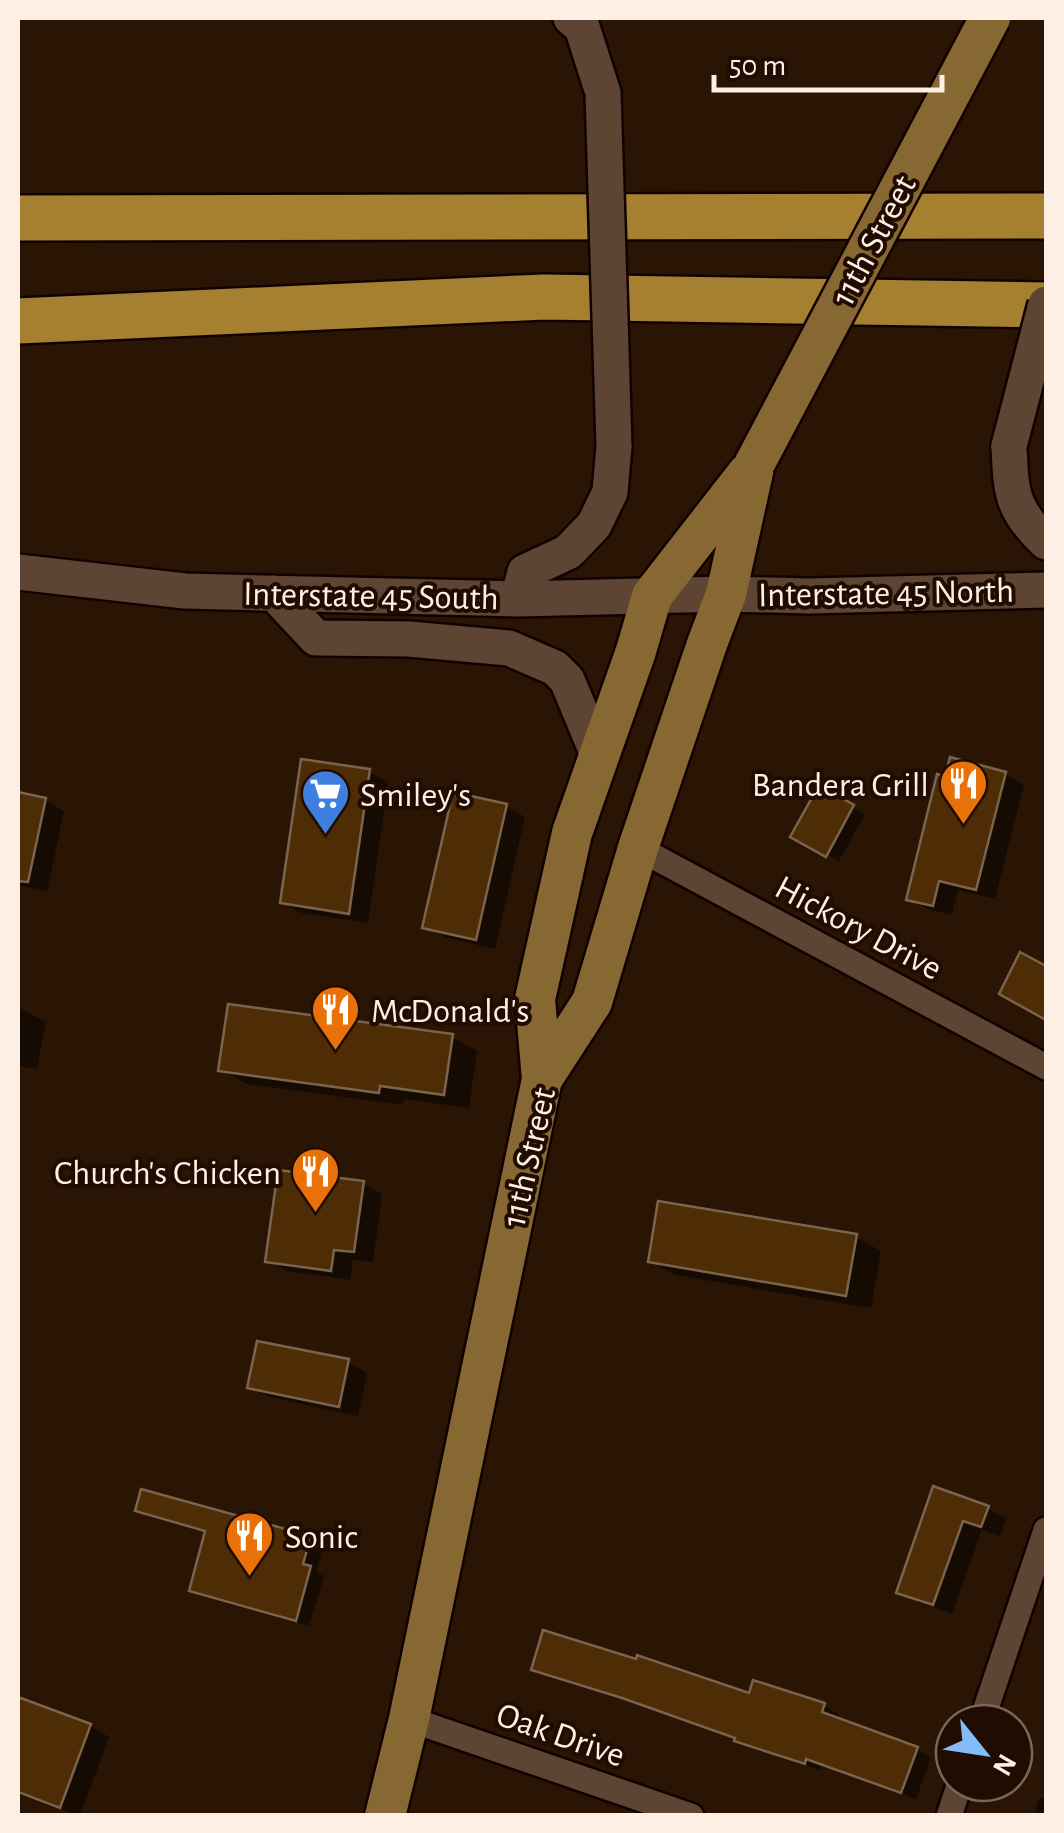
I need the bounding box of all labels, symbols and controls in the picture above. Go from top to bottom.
scale bar [714,30,942,92]
text: 50 m [729,51,786,81]
street label: 11th Street [826,170,923,311]
street label: Interstate 45 North [758,574,1014,613]
street label: Interstate 45 South [243,577,499,616]
restaurant icon: Bandera Grill [938,758,990,826]
supermarket icon: Smiley's [299,768,351,836]
place label: Bandera Grill [752,768,929,803]
place label: Smiley's [360,778,471,813]
street label: Hickory Drive [769,870,947,987]
restaurant icon: McDonald's [310,984,362,1052]
place label: McDonald's [371,994,530,1029]
street label: 11th Street [496,1084,562,1230]
restaurant icon: Church's Chicken [290,1146,342,1214]
place label: Church's Chicken [54,1156,281,1191]
restaurant icon: Sonic [224,1510,276,1578]
place label: Sonic [285,1520,358,1555]
street label: Oak Drive [492,1697,629,1774]
north arrow [934,1703,1034,1803]
text: N [987,1749,1021,1780]

